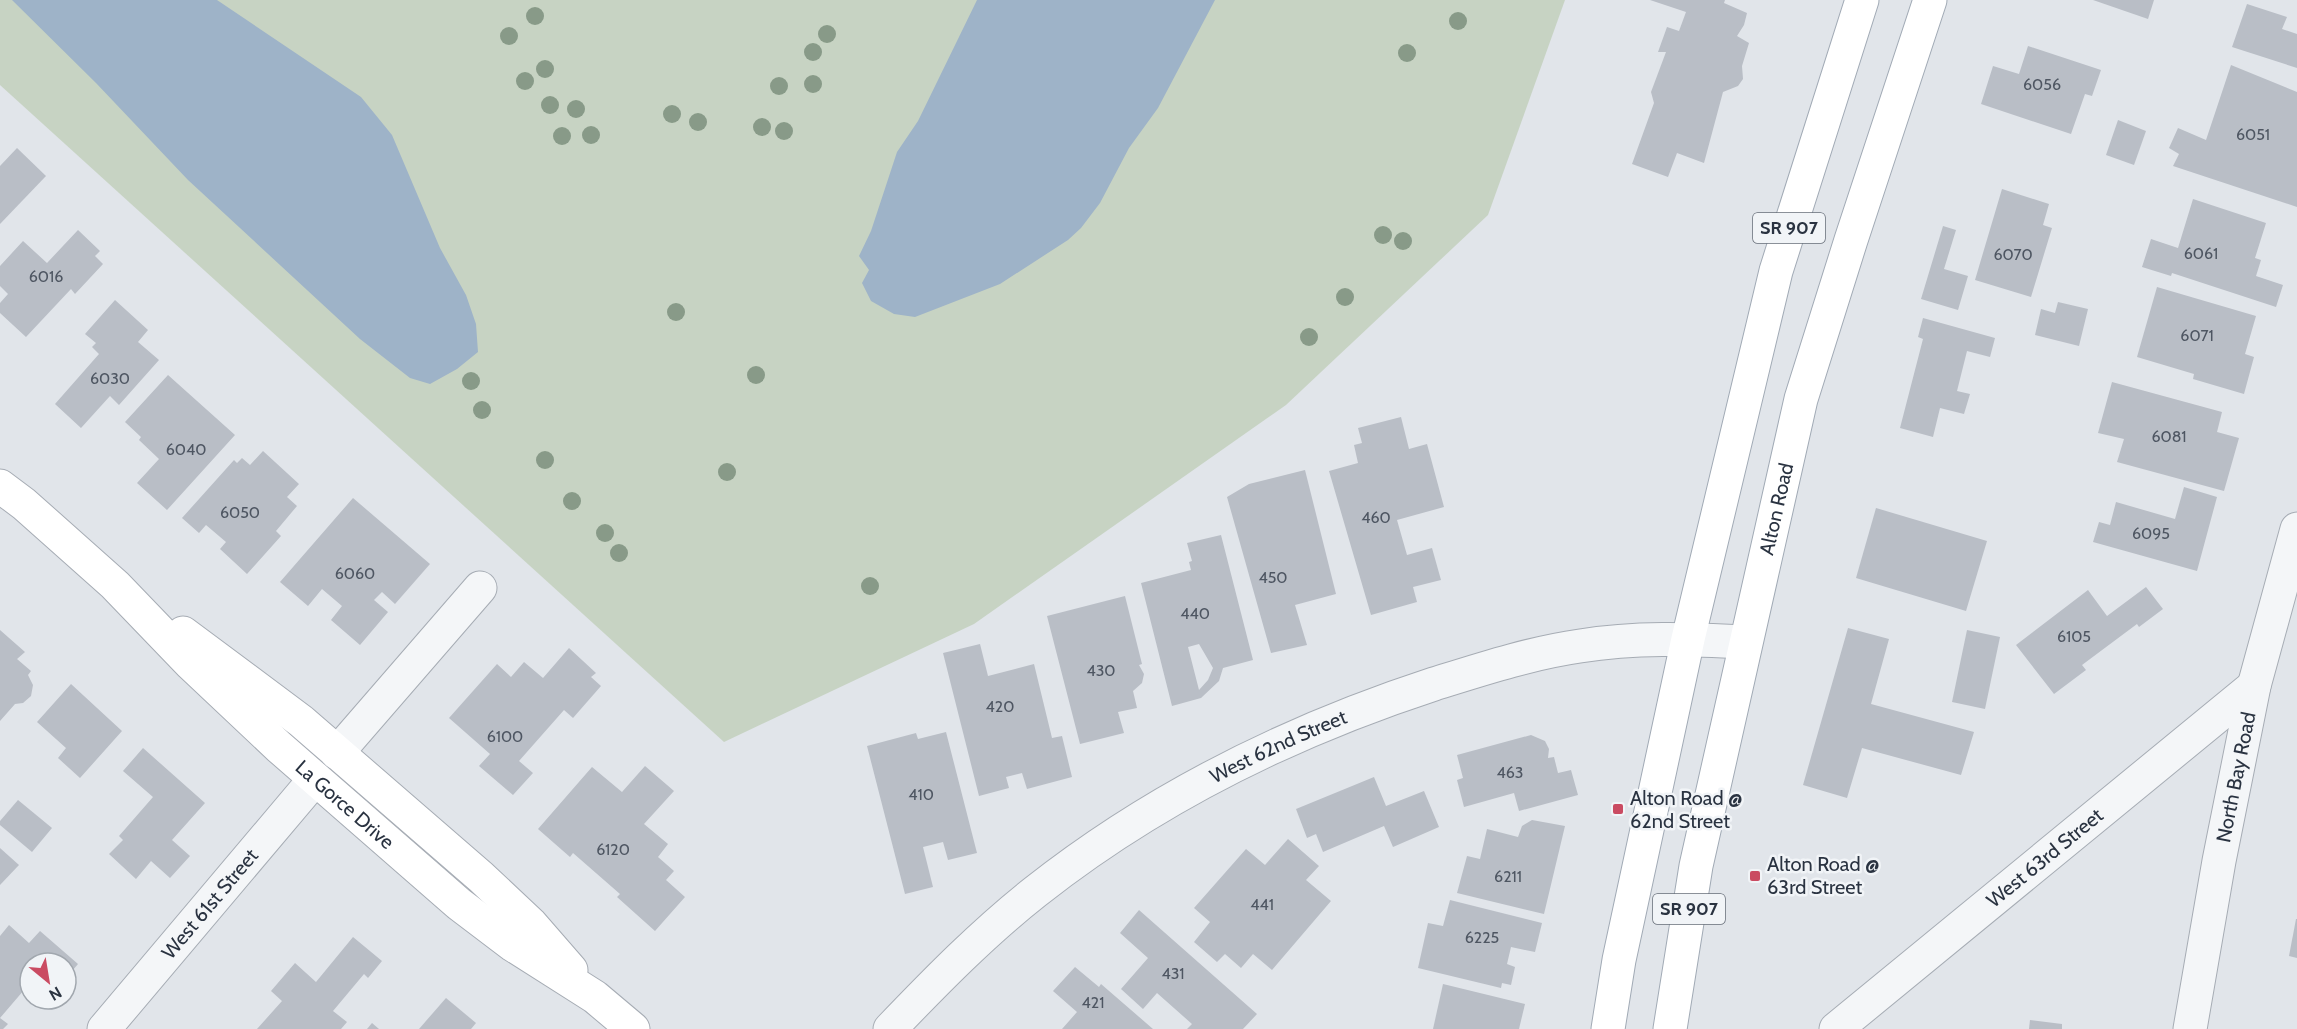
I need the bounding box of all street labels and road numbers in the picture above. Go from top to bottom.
road number: SR 907 [1753,213,1825,243]
street label: Alton Road [1754,461,1798,557]
street label: West 62nd Street [1206,705,1350,788]
street label: North Bay Road [2211,710,2261,844]
street label: La Gorce Drive [291,755,399,854]
street label: West 63rd Street [1982,803,2108,912]
street label: West 61st Street [157,844,263,964]
road number: SR 907 [1653,894,1725,924]

